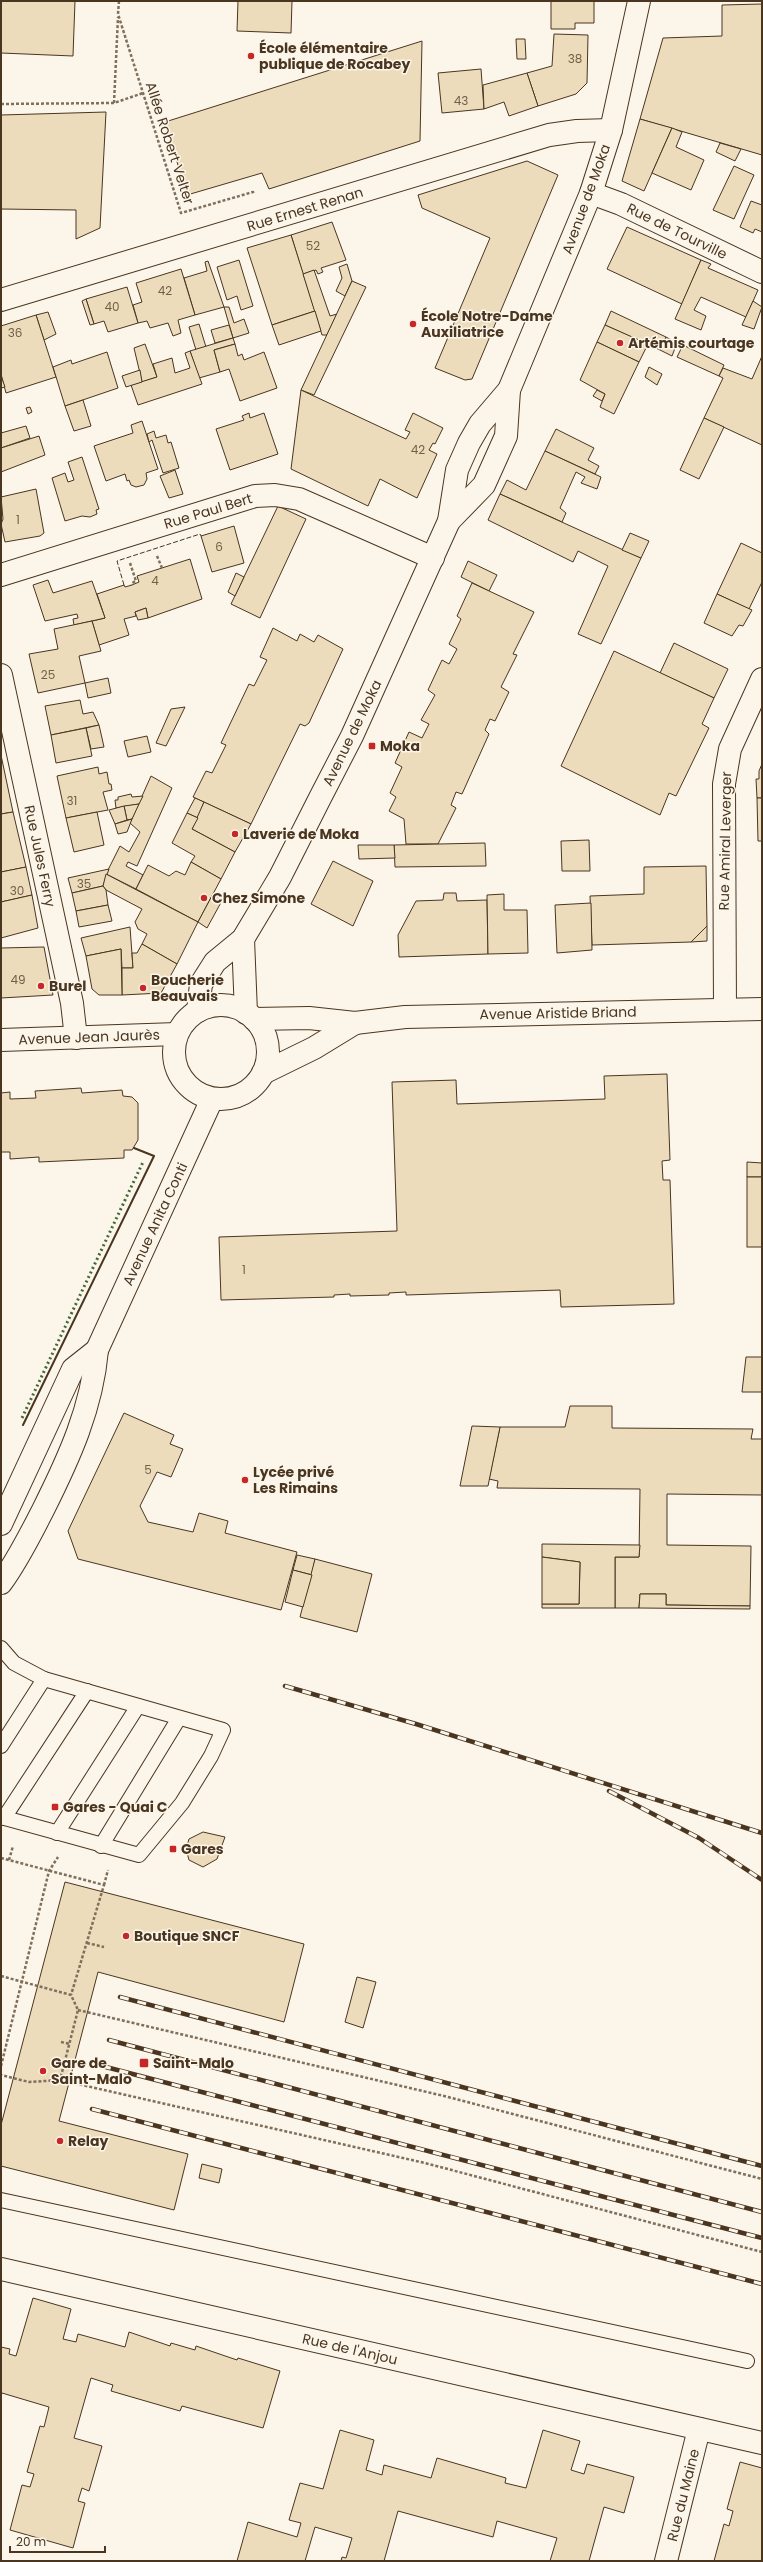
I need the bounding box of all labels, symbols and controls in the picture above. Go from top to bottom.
place label: École élémentaire publique de Rocabey [259,38,410,74]
house number: 38 [568,50,582,67]
marker: École élémentaire publique de Rocabey [246,51,256,61]
street label: Allée Robert Velter [141,79,199,207]
house number: 43 [454,92,468,109]
street label: Avenue de Moka [557,141,615,257]
street label: Rue Ernest Renan [244,182,366,236]
street label: Rue de Tourville [623,198,731,264]
house number: 52 [306,237,320,254]
house number: 42 [158,282,172,299]
house number: 40 [104,298,120,315]
place label: École Notre-Dame Auxiliatrice [421,306,553,342]
marker: École Notre-Dame Auxiliatrice [408,319,418,329]
house number: 36 [8,324,22,341]
place label: Artémis courtage [628,333,755,353]
marker: Artémis courtage [615,338,625,348]
house number: 42 [411,441,425,458]
street label: Rue Paul Bert [161,488,255,534]
house number: 1 [16,511,20,528]
house number: 6 [215,538,223,555]
house number: 4 [151,572,159,589]
house number: 25 [41,666,55,683]
street label: Avenue de Moka [318,677,386,789]
place label: Moka [380,736,420,756]
marker: Moka [367,741,377,751]
street label: Rue Amiral Leverger [714,771,736,911]
house number: 31 [67,792,77,809]
street label: Rue Jules Ferry [19,803,61,909]
place label: Laverie de Moka [243,824,359,844]
marker: Laverie de Moka [230,829,240,839]
house number: 35 [77,875,91,892]
house number: 30 [10,882,24,899]
place label: Chez Simone [212,888,306,908]
marker: Chez Simone [199,893,209,903]
place label: Boucherie Beauvais [151,970,224,1006]
house number: 49 [10,971,26,988]
place label: Burel [49,976,86,996]
marker: Burel [36,981,46,991]
marker: Boucherie Beauvais [138,983,148,993]
street label: Avenue Aristide Briand [479,1002,637,1024]
street label: Avenue Jean Jaurès [18,1025,160,1049]
street label: Avenue Anita Conti [118,1159,192,1289]
house number: 1 [242,1261,246,1278]
house number: 5 [144,1461,152,1478]
place label: Lycée privé Les Rimains [253,1462,338,1498]
marker: Lycée privé Les Rimains [240,1475,250,1485]
place label: Gares - Quai C [63,1797,168,1817]
marker: Gares - Quai C [50,1802,60,1812]
place label: Gares [181,1839,224,1859]
marker: Gares [168,1844,178,1854]
place label: Boutique SNCF [134,1926,240,1946]
marker: Boutique SNCF [121,1931,131,1941]
place label: Gare de Saint-Malo [51,2053,132,2089]
place label: Saint-Malo [153,2053,234,2073]
marker: Saint-Malo [138,2057,150,2069]
marker: Gare de Saint-Malo [38,2066,48,2076]
place label: Relay [68,2131,108,2151]
marker: Relay [55,2136,65,2146]
street label: Rue de l'Anjou [300,2328,400,2370]
street label: Rue du Maine [662,2446,704,2543]
scale bar [10,2528,105,2554]
text: 20 m [16,2533,46,2550]

